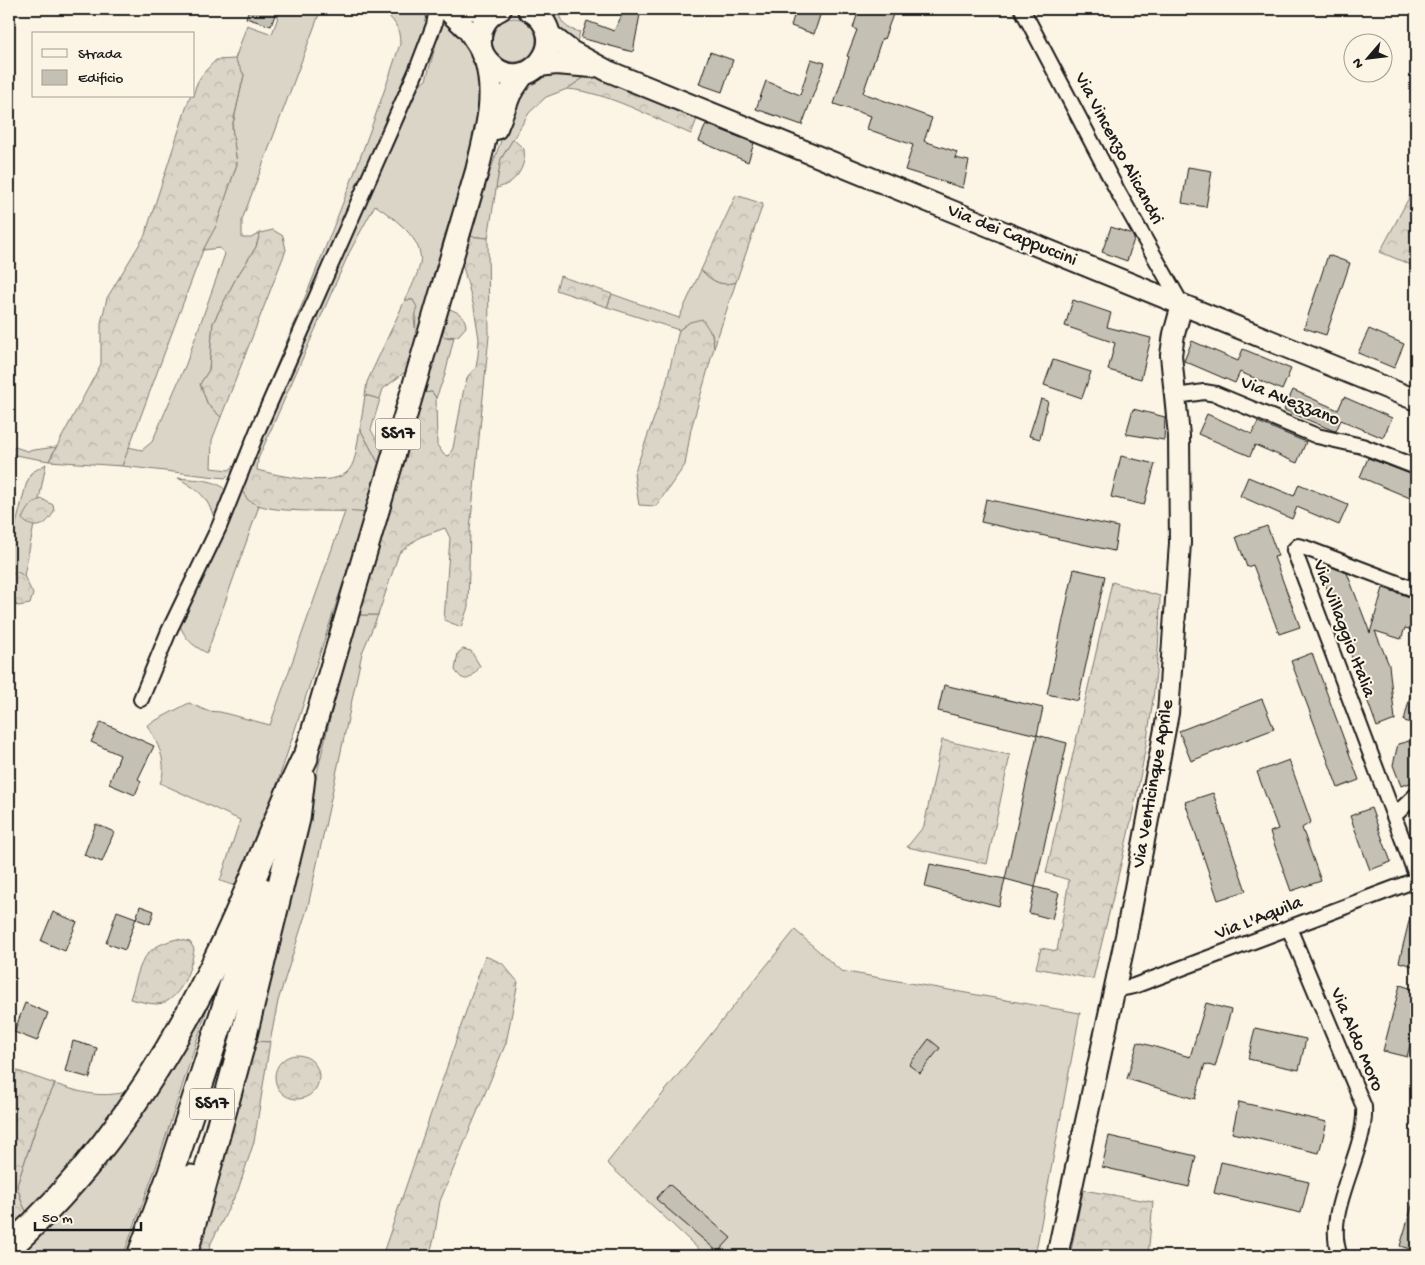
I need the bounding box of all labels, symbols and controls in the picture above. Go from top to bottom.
legend [32,32,195,98]
north arrow [1342,32,1392,82]
text: Strada [78,46,123,64]
text: N [1349,55,1368,71]
street label: Via Vincenzo Alicandri [1068,68,1168,229]
text: Edificio [78,70,124,88]
street label: Via dei Cappuccini [943,199,1080,272]
street label: Via Avezzano [1236,371,1343,432]
road number: SS17 [376,418,420,449]
street label: Via Villaggio Italia [1306,556,1380,702]
street label: Via Venticinque Aprile [1128,698,1180,871]
street label: Via L'Aquila [1211,891,1307,947]
street label: Via Aldo Moro [1323,984,1388,1095]
road number: SS17 [190,1088,234,1120]
scale bar [35,1200,141,1232]
text: 50 m [42,1210,73,1228]

